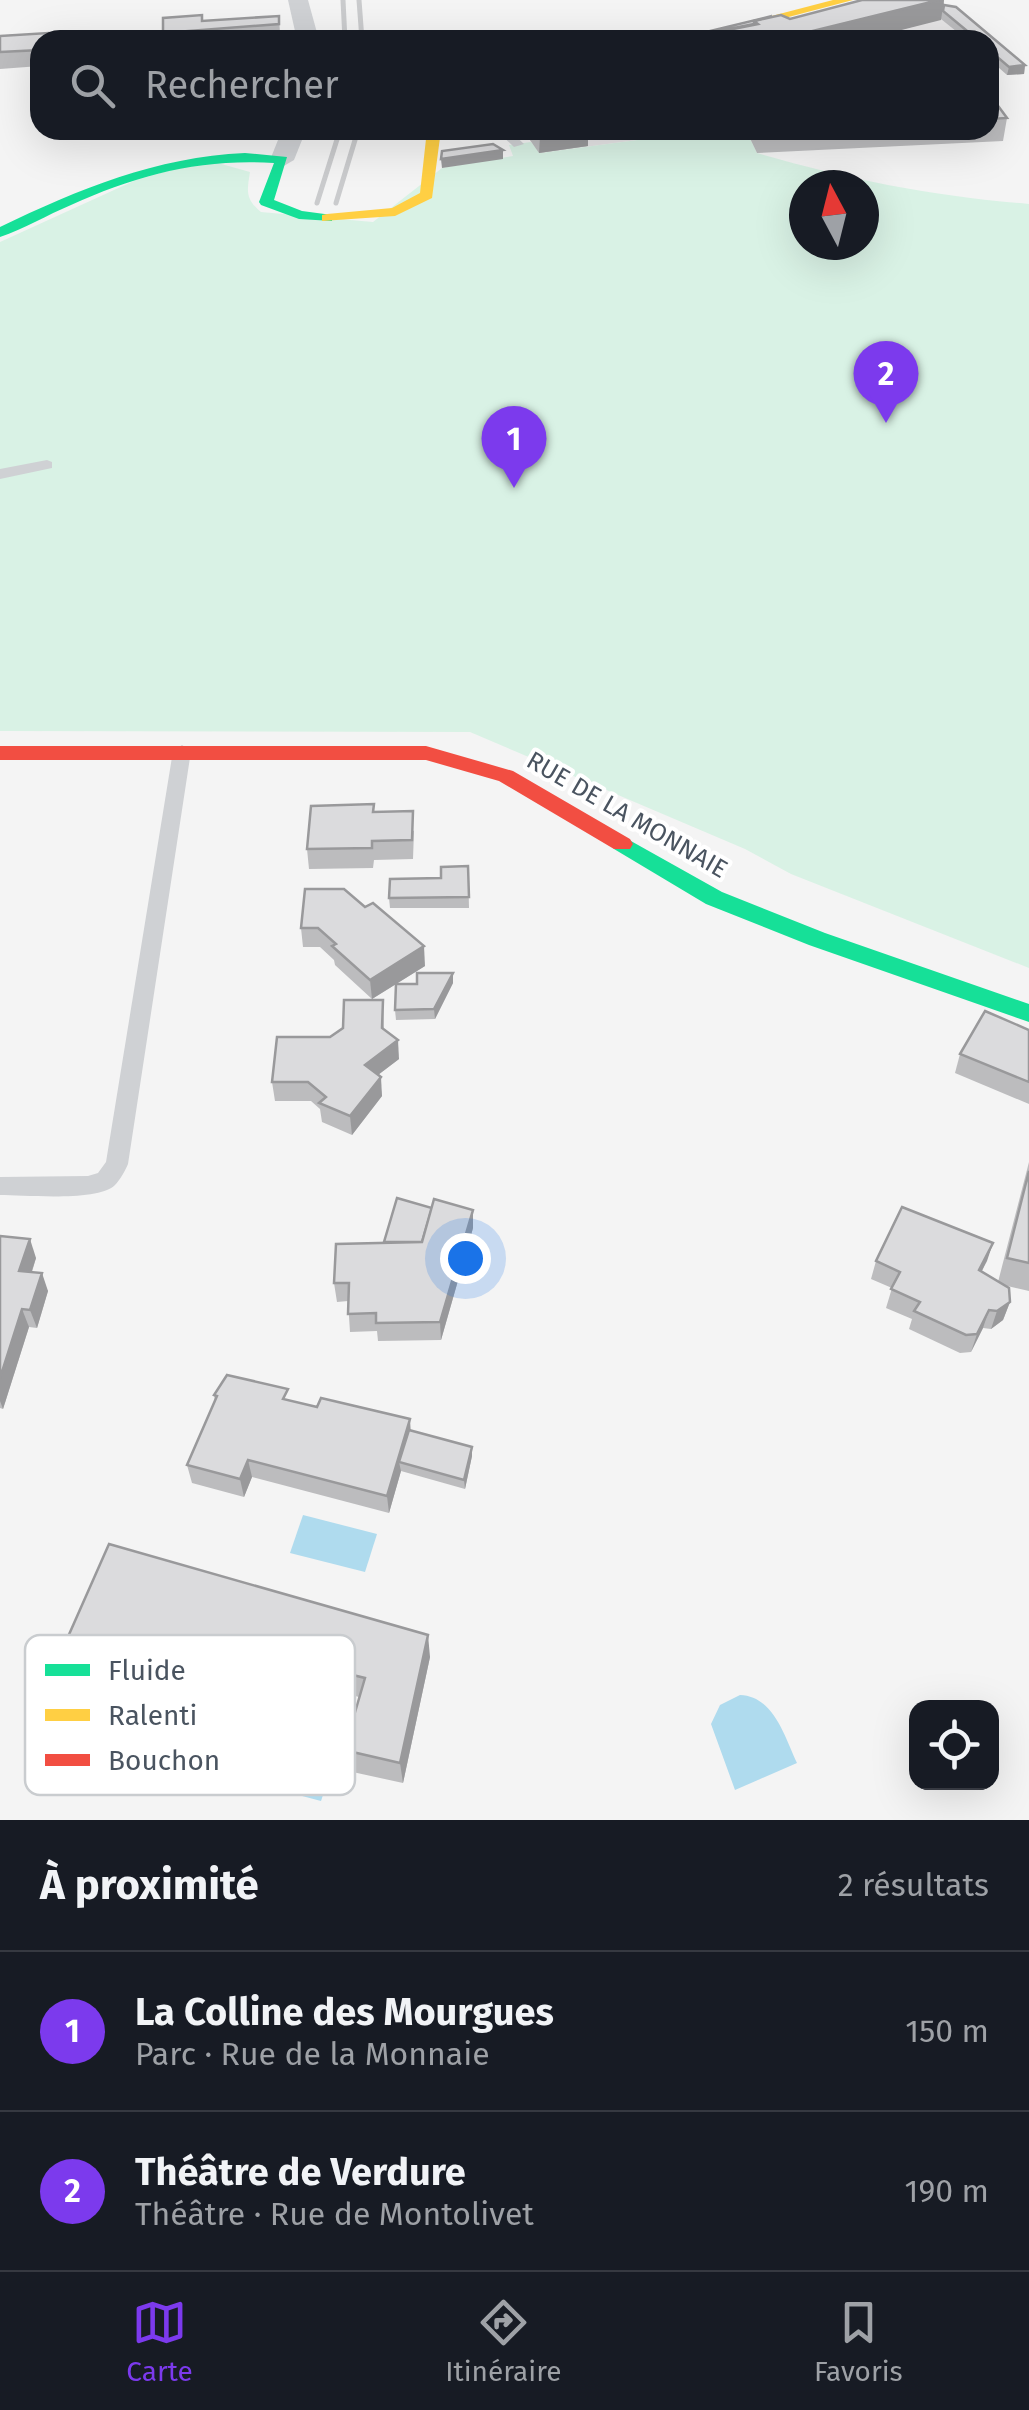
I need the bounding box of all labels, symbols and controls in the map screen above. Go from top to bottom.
search box [30,30,999,140]
icon: search [65,58,120,113]
text: Rechercher [145,62,339,108]
north arrow [789,170,879,260]
pin: 2 [854,340,918,423]
pin: 1 [482,406,546,488]
street label: RUE DE LA MONNAIE [521,745,733,885]
your location [440,1233,491,1284]
legend [25,1635,355,1795]
text: Fluide [108,1654,186,1687]
text: Ralenti [108,1699,197,1732]
map controls [909,1700,999,1790]
button: locate [909,1700,999,1790]
text: Bouchon [108,1744,220,1777]
text: À proximité [40,1860,259,1910]
text: 2 résultats [838,1866,989,1904]
text: La Colline des Mourgues [135,1989,554,2035]
text: 1 [65,2012,80,2050]
text: 150 m [905,2012,989,2050]
text: Parc · Rue de la Monnaie [135,2035,490,2073]
text: Théâtre de Verdure [135,2149,466,2195]
text: 2 [64,2172,81,2210]
text: 190 m [905,2172,989,2210]
text: Théâtre · Rue de Montolivet [135,2195,534,2233]
tab: Carte [126,2295,193,2388]
tab: Itinéraire [445,2295,561,2388]
tab: Favoris [814,2295,903,2388]

